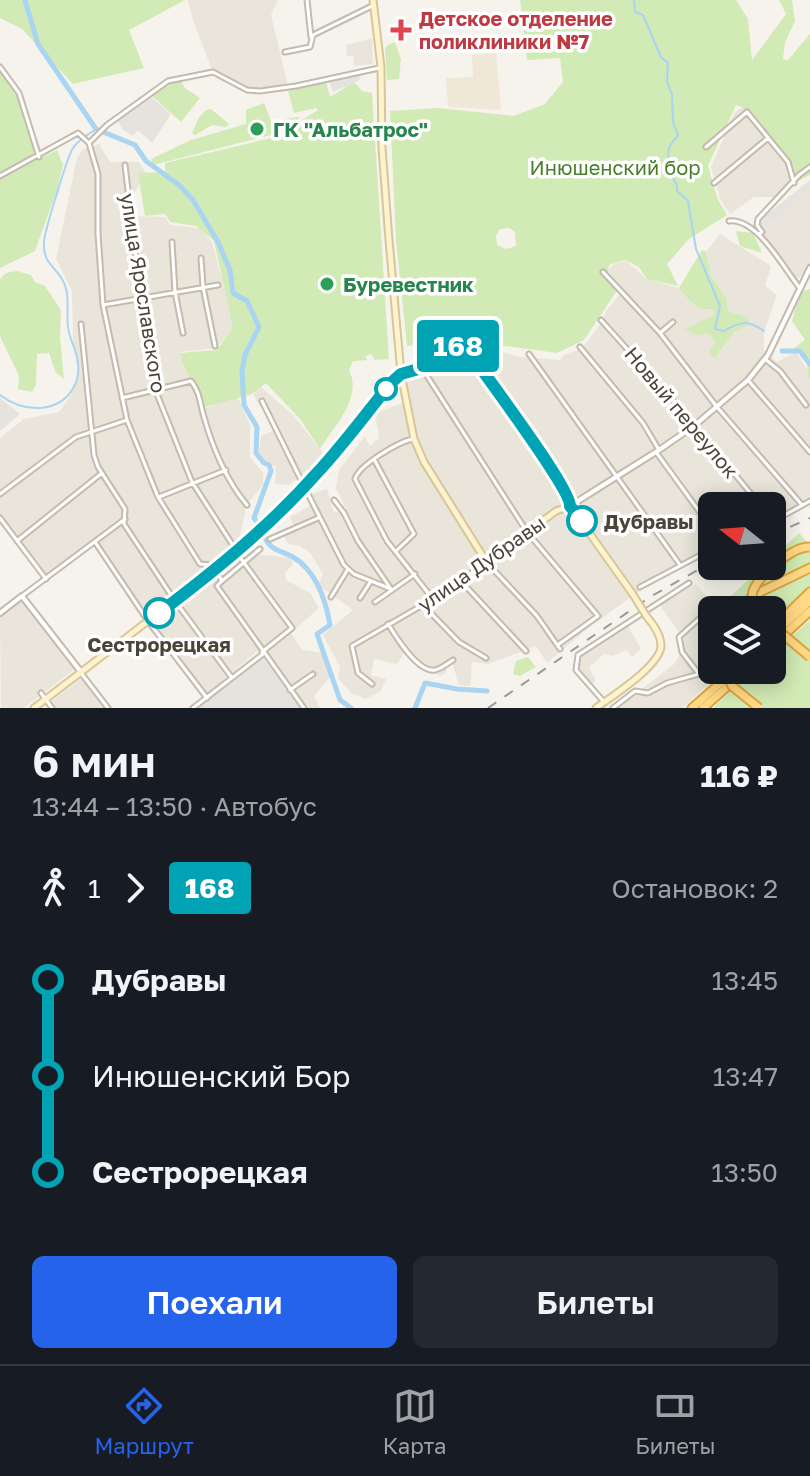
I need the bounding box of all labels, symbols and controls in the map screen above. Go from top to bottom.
place label: Детское отделение поликлиники №7 [419,6,613,53]
marker: Детское отделение поликлиники №7 [390,19,412,41]
place label: ГК "Альбатрос" [273,117,428,141]
marker: ГК "Альбатрос" [248,120,266,138]
park label: Инюшенский бор [530,155,700,179]
street label: улица Ярославского [116,191,172,395]
place label: Буревестник [343,272,474,296]
marker: Буревестник [318,275,336,293]
line badge: 168 [412,320,504,372]
text: 168 [433,329,483,362]
street label: Новый переулок [620,342,744,482]
unlabelled marker [375,378,397,400]
north arrow [698,492,786,580]
map controls [698,492,786,684]
marker: Дубравы [567,506,597,536]
place label: Дубравы [604,509,694,533]
street label: улица Дубравы [413,510,549,616]
button: layers [698,596,786,684]
marker: Сестрорецкая [144,598,174,628]
place label: Сестрорецкая [87,632,231,656]
text: 6 мин [32,734,156,787]
text: 116 ₽ [700,758,778,794]
text: 13:44 – 13:50 · Автобус [32,791,317,822]
icon: walk [32,866,76,910]
icon: forward [113,866,157,910]
text: 168 [185,871,235,904]
text: 1 [88,873,101,904]
text: Остановок: 2 [612,873,778,904]
text: Дубравы [92,962,226,998]
text: 13:45 [711,965,778,996]
text: Инюшенский Бор [92,1058,350,1094]
text: 13:47 [713,1061,778,1092]
text: Сестрорецкая [92,1154,307,1190]
text: 13:50 [711,1157,778,1188]
button: Поехали [32,1256,397,1348]
button: Билеты [413,1256,778,1348]
tab: Маршрут [94,1384,194,1459]
tab: Карта [383,1384,446,1459]
tab: Билеты [635,1384,716,1459]

